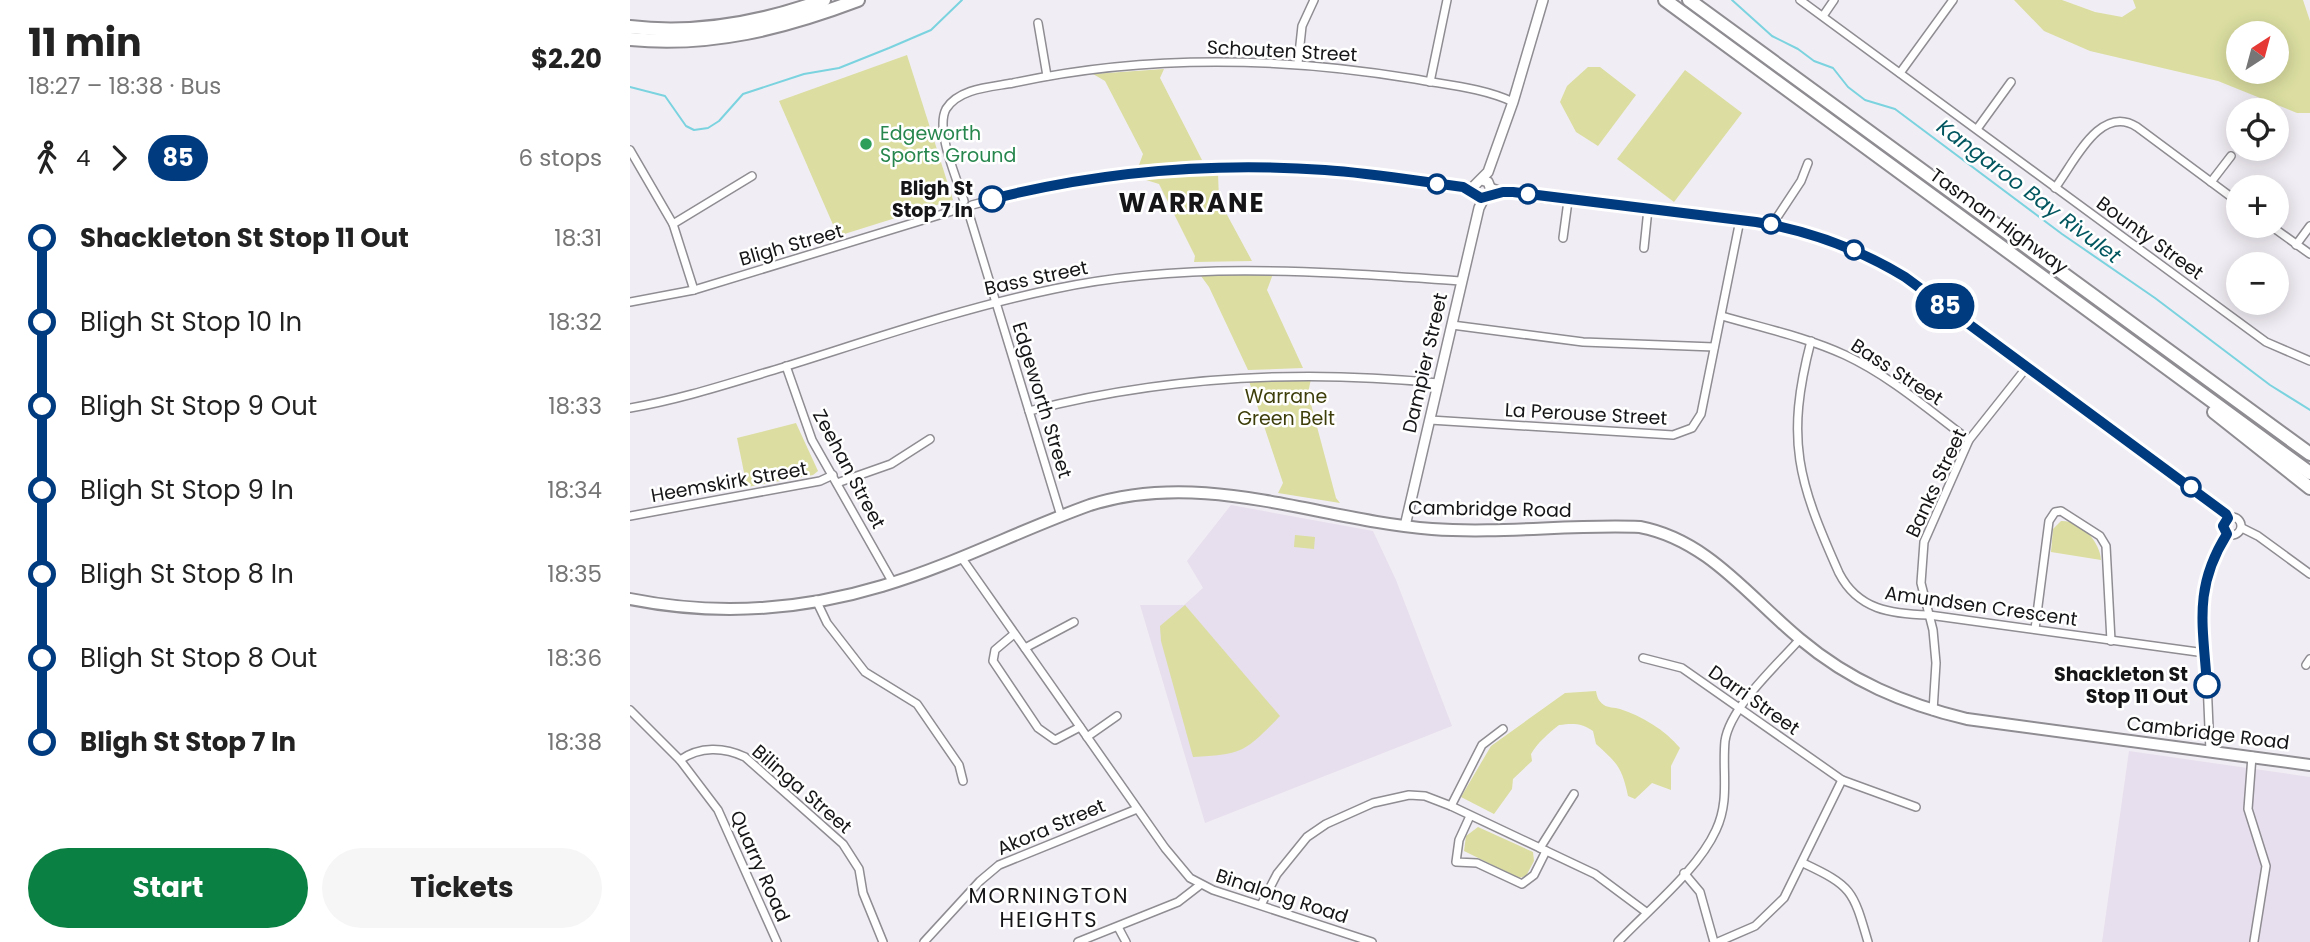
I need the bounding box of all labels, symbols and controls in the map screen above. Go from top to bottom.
text: 11 min [28,16,142,69]
north arrow [2226,21,2289,84]
map controls [2226,21,2289,315]
street label: Schouten Street [1206,34,1358,68]
text: $2.20 [531,41,602,77]
text: 18:27 – 18:38 · Bus [28,70,221,102]
button: locate [2226,98,2289,161]
water label: Kangaroo Bay Rivulet [1931,112,2127,270]
place label: Edgeworth Sports Ground [880,120,1016,169]
marker: Edgeworth Sports Ground [858,136,874,152]
icon: walk [28,139,66,177]
icon: forward [100,139,138,177]
text: 85 [162,141,194,174]
text: 4 [76,142,90,174]
text: 6 stops [519,142,602,174]
street label: Tasman Highway [1924,162,2074,280]
unlabelled marker [1427,174,1447,194]
place label: Bligh St Stop 7 In [892,175,973,224]
button: + [2226,175,2289,238]
unlabelled marker [1518,184,1538,204]
district label: WARRANE [1118,185,1266,221]
marker: Bligh St Stop 7 In [979,186,1005,212]
street label: Bounty Street [2091,190,2209,286]
unlabelled marker [1761,214,1781,234]
street label: Bligh Street [736,217,846,273]
text: Shackleton St Stop 11 Out [80,220,409,256]
text: 18:31 [554,222,602,254]
unlabelled marker [1844,240,1864,260]
button: − [2226,252,2289,315]
street label: Bass Street [982,254,1090,302]
line badge: 85 [1914,283,1976,329]
text: 85 [1929,289,1961,322]
street label: Dampier Street [1396,290,1454,436]
text: Bligh St Stop 10 In [80,304,302,340]
text: 18:32 [548,306,602,338]
street label: Edgeworth Street [1005,319,1079,481]
street label: Bass Street [1846,332,1948,412]
park label: Warrane Green Belt [1237,383,1335,432]
text: Bligh St Stop 9 Out [80,388,317,424]
text: 18:33 [548,390,602,422]
street label: La Perouse Street [1504,396,1668,432]
street label: Zeehan Street [806,405,892,534]
street label: Banks Street [1899,424,1973,542]
street label: Heemskirk Street [649,455,809,509]
text: Bligh St Stop 9 In [80,472,294,508]
text: 18:34 [547,474,602,506]
unlabelled marker [2181,477,2201,497]
street label: Cambridge Road [1408,494,1572,524]
text: Bligh St Stop 8 In [80,556,294,592]
text: 18:35 [547,558,602,590]
street label: Amundsen Crescent [1883,579,2079,633]
text: Bligh St Stop 8 Out [80,640,317,676]
text: 18:36 [547,642,602,674]
street label: Darri Street [1703,659,1805,741]
place label: Shackleton St Stop 11 Out [2054,661,2188,710]
marker: Shackleton St Stop 11 Out [2194,672,2220,698]
street label: Cambridge Road [2125,710,2291,756]
text: Bligh St Stop 7 In [80,724,296,760]
text: 18:38 [547,726,602,758]
street label: Bilinga Street [746,738,858,840]
street label: Akora Street [993,792,1109,862]
street label: Quarry Road [723,806,797,926]
button: Start [28,848,308,928]
button: Tickets [322,848,602,928]
street label: Binalong Road [1212,862,1352,930]
district label: MORNINGTON HEIGHTS [968,881,1130,934]

